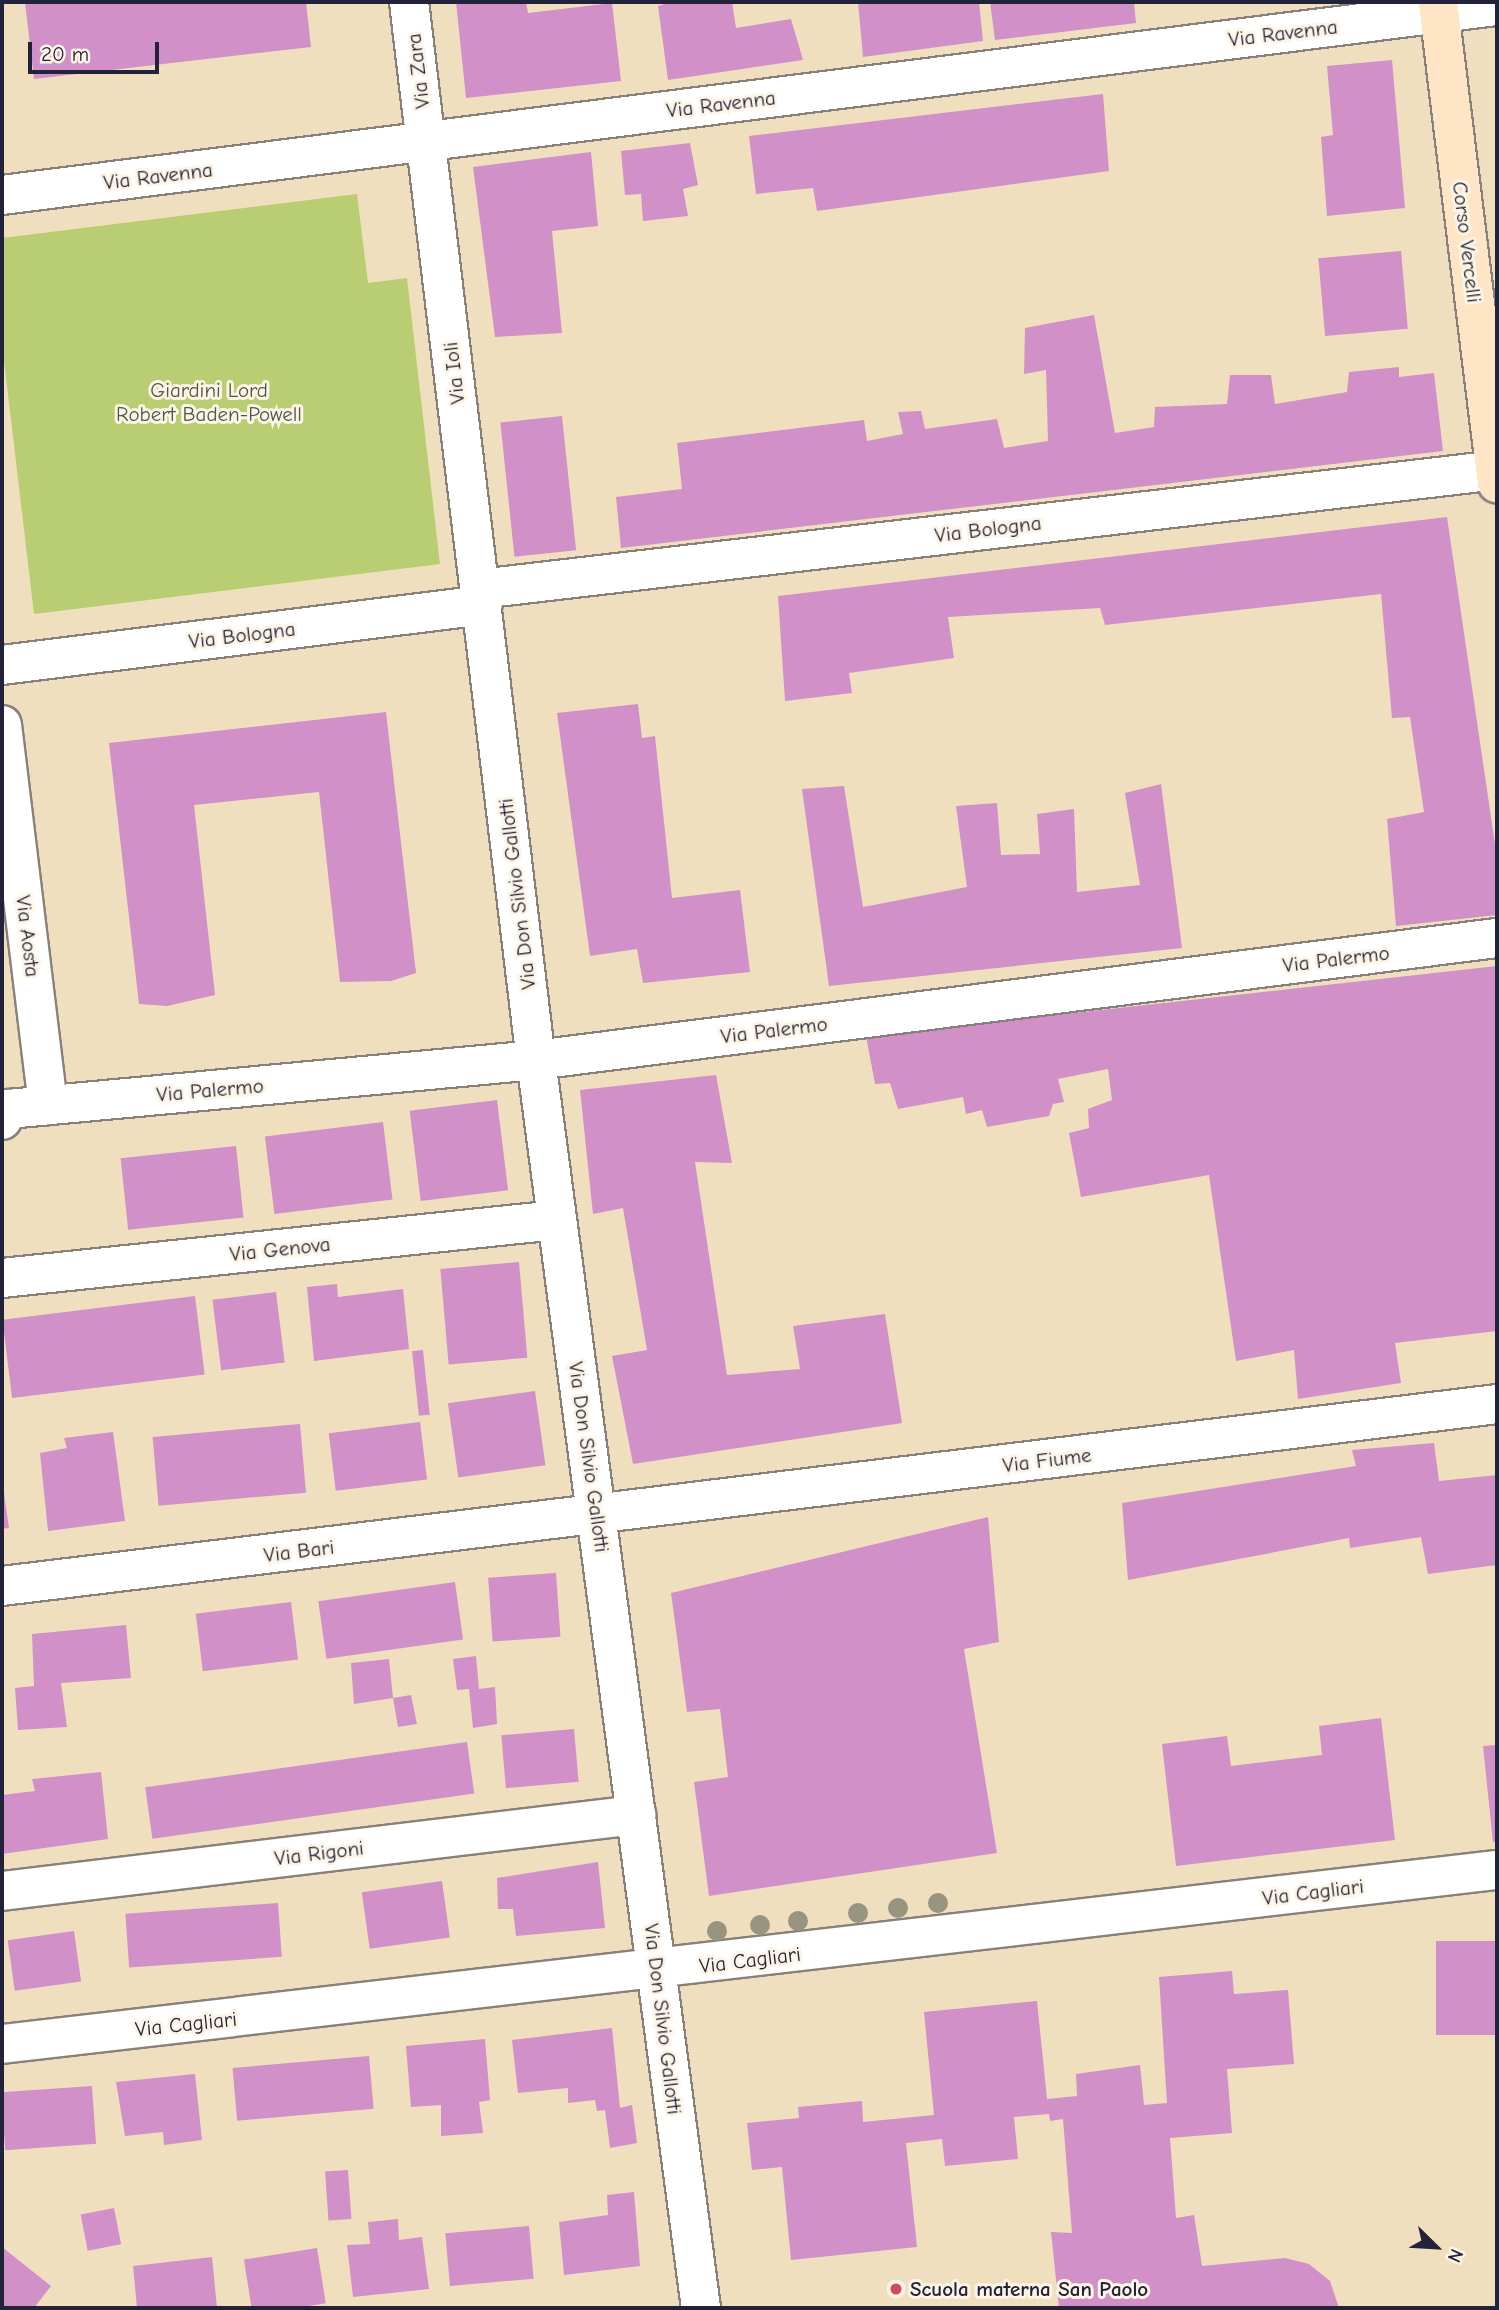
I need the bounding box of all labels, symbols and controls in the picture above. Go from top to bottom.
street label: Via Ravenna [1227,14,1339,52]
scale bar [32,28,163,72]
street label: Via Zara [401,32,435,110]
text: 20 m [41,42,89,66]
street label: Via Ravenna [665,85,777,123]
street label: Via Ravenna [102,157,214,195]
street label: Corso Vercelli [1447,180,1487,304]
street label: Via Ioli [438,340,470,406]
park label: Giardini Lord Robert Baden-Powell [116,377,302,427]
street label: Via Bologna [933,510,1043,548]
street label: Via Bologna [187,616,297,654]
street label: Via Don Silvio Gallotti [493,797,541,991]
street label: Via Aosta [10,894,46,978]
street label: Via Palermo [1281,940,1391,978]
street label: Via Palermo [719,1011,829,1049]
street label: Via Palermo [155,1073,265,1107]
street label: Via Genova [228,1231,332,1267]
street label: Via Don Silvio Gallotti [563,1360,615,1554]
street label: Via Fiume [1001,1442,1093,1478]
street label: Via Bari [262,1534,336,1568]
street label: Via Rigoni [273,1835,365,1871]
street label: Via Cagliari [1261,1873,1365,1911]
street label: Via Don Silvio Gallotti [639,1922,687,2116]
street label: Via Cagliari [698,1941,802,1979]
street label: Via Cagliari [134,2006,238,2042]
north arrow [1401,2212,1471,2282]
text: N [1443,2245,1468,2266]
place label: Scuola materna San Paolo [910,2276,1148,2302]
marker: Scuola materna San Paolo [888,2281,904,2297]

